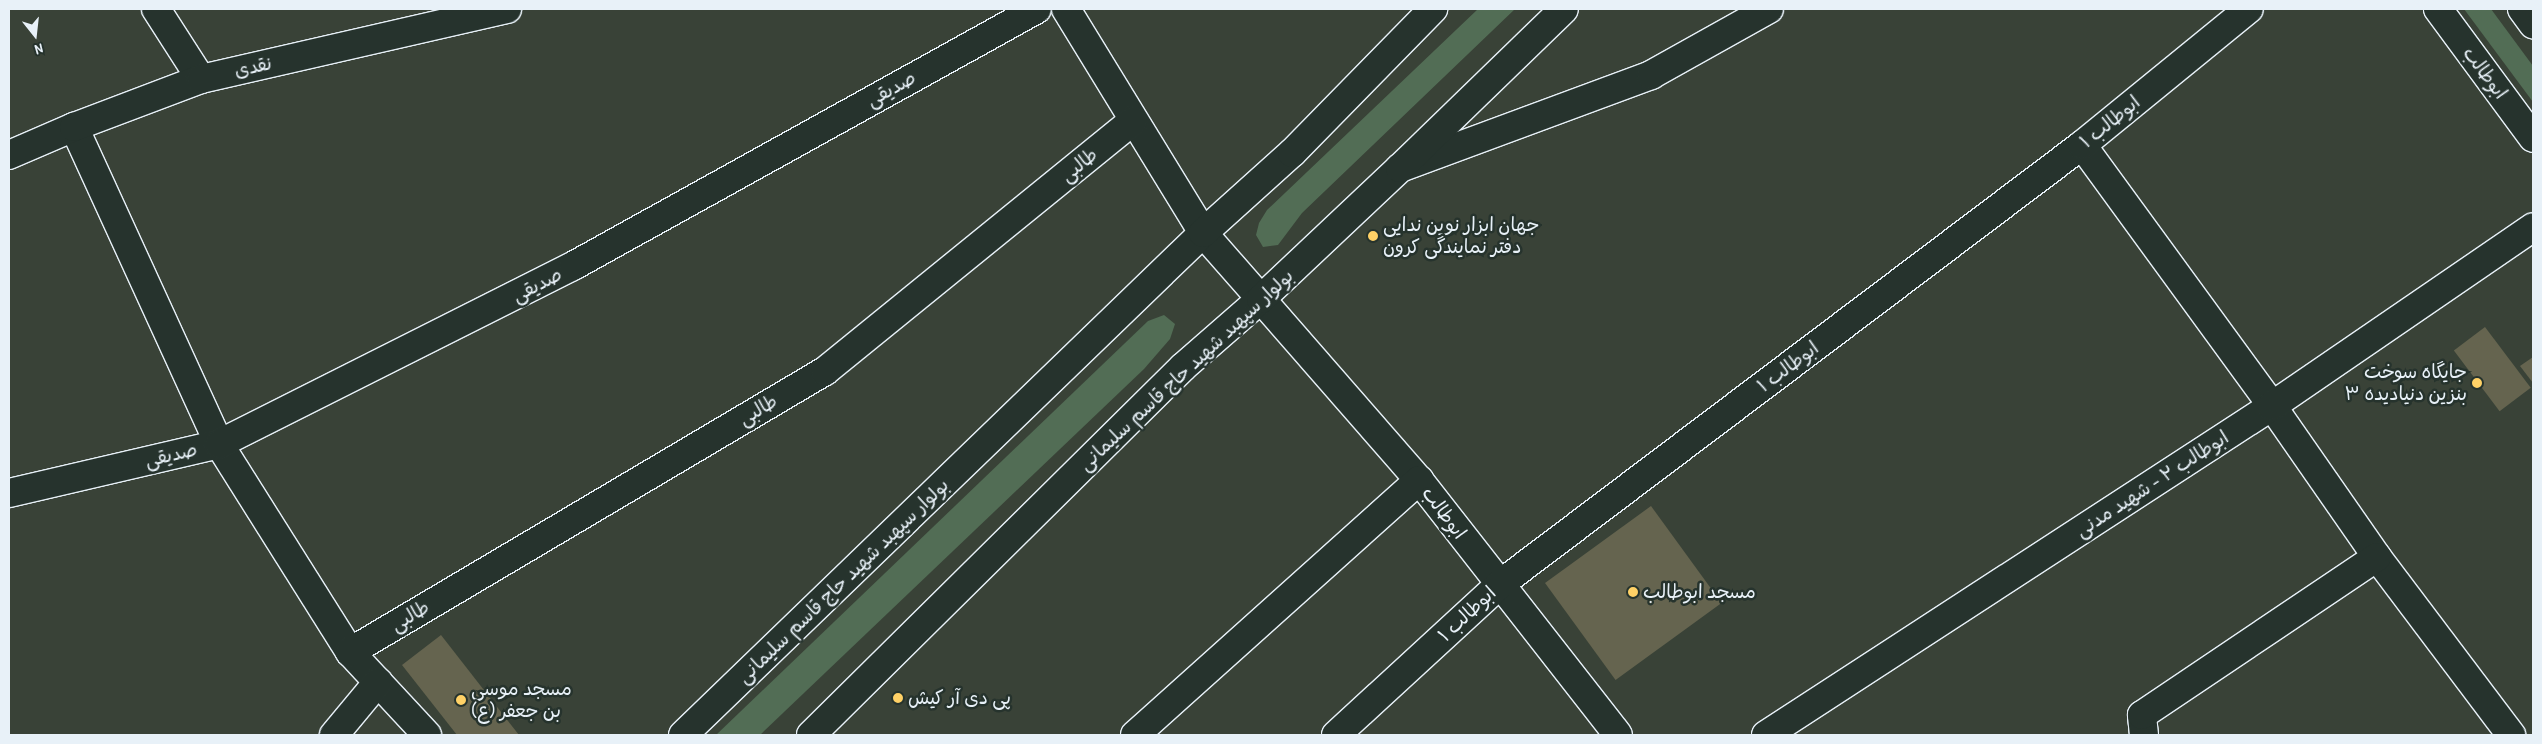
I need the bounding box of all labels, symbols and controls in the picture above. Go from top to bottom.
north arrow [10,10,60,60]
text: N [33,40,45,60]
street label: ابوطالب [2458,42,2512,104]
street label: نقدی [232,52,274,82]
street label: صدیقی [862,66,920,112]
street label: ابوطالب ۱ [2075,91,2145,153]
street label: طالبی [1056,143,1102,187]
place label: جهان ابزار نوین ندایی دفتر نمایندگی کرون [1383,214,1540,258]
marker: جهان ابزار نوین ندایی دفتر نمایندگی کرون [1367,230,1379,242]
street label: صدیقی [508,263,566,307]
street label: بولوار سپهبد شهید حاج قاسم سلیمانی [1074,264,1298,476]
street label: ابوطالب ۱ [1753,337,1823,397]
place label: جایگاه سوخت بنزین دنیادیده ۳ [2345,361,2467,405]
marker: جایگاه سوخت بنزین دنیادیده ۳ [2471,377,2483,389]
street label: طالبی [734,390,782,430]
street label: ابوطالب ۲ - شهید مدنی [2071,426,2233,542]
street label: صدیقی [143,438,199,472]
street label: بولوار سپهبد شهید حاج قاسم سلیمانی [732,474,954,688]
street label: ابوطالب [1417,482,1471,544]
street label: ابوطالب ۱ [1433,581,1501,647]
place label: مسجد ابوطالب [1643,581,1756,603]
marker: مسجد ابوطالب [1627,586,1639,598]
street label: طالبی [386,596,434,636]
place label: مسجد موسی بن جعفر (ع) [471,678,572,722]
place label: پی دی آر کیش [908,687,1011,709]
marker: پی دی آر کیش [892,692,904,704]
marker: مسجد موسی بن جعفر (ع) [455,694,467,706]

